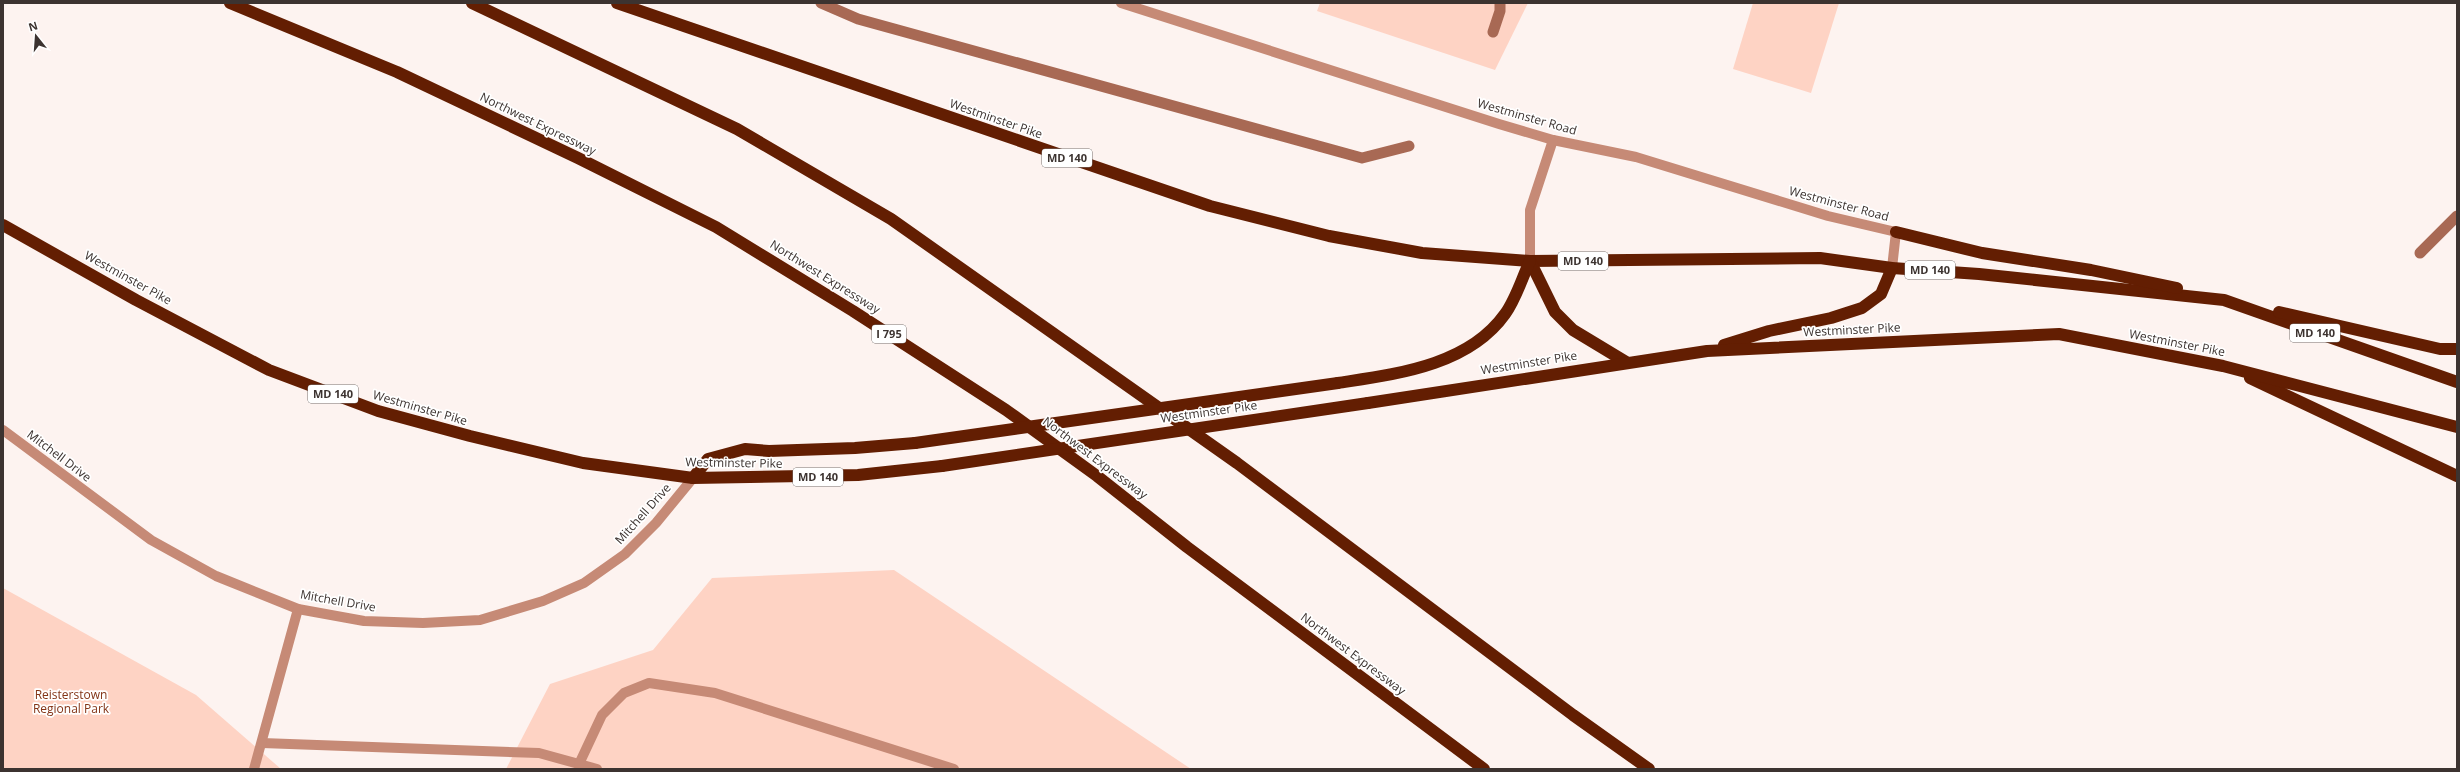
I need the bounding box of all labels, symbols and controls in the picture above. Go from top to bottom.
north arrow [16,16,56,56]
text: N [26,17,39,34]
street label: Northwest Expressway [477,88,600,160]
street label: Westminster Road [1475,94,1579,139]
street label: Westminster Pike [947,95,1045,142]
road number: MD 140 [1042,149,1092,167]
street label: Westminster Road [1787,182,1891,225]
street label: Northwest Expressway [767,236,885,318]
street label: Westminster Pike [82,247,175,309]
road number: MD 140 [1558,252,1608,270]
road number: MD 140 [1905,261,1955,279]
street label: Westminster Pike [1803,318,1901,341]
road number: MD 140 [2290,324,2340,342]
road number: I 795 [872,325,906,343]
street label: Westminster Pike [2128,325,2227,360]
street label: Westminster Pike [1480,346,1579,379]
road number: MD 140 [308,385,358,403]
street label: Westminster Pike [371,386,470,429]
street label: Westminster Pike [1160,396,1259,427]
street label: Northwest Expressway [1039,413,1152,503]
street label: Mitchell Drive [24,426,95,486]
street label: Westminster Pike [685,453,783,472]
road number: MD 140 [793,468,843,486]
street label: Mitchell Drive [611,479,675,548]
street label: Mitchell Drive [299,585,377,616]
street label: Northwest Expressway [1297,609,1410,699]
park label: Reisterstown Regional Park [33,686,110,717]

